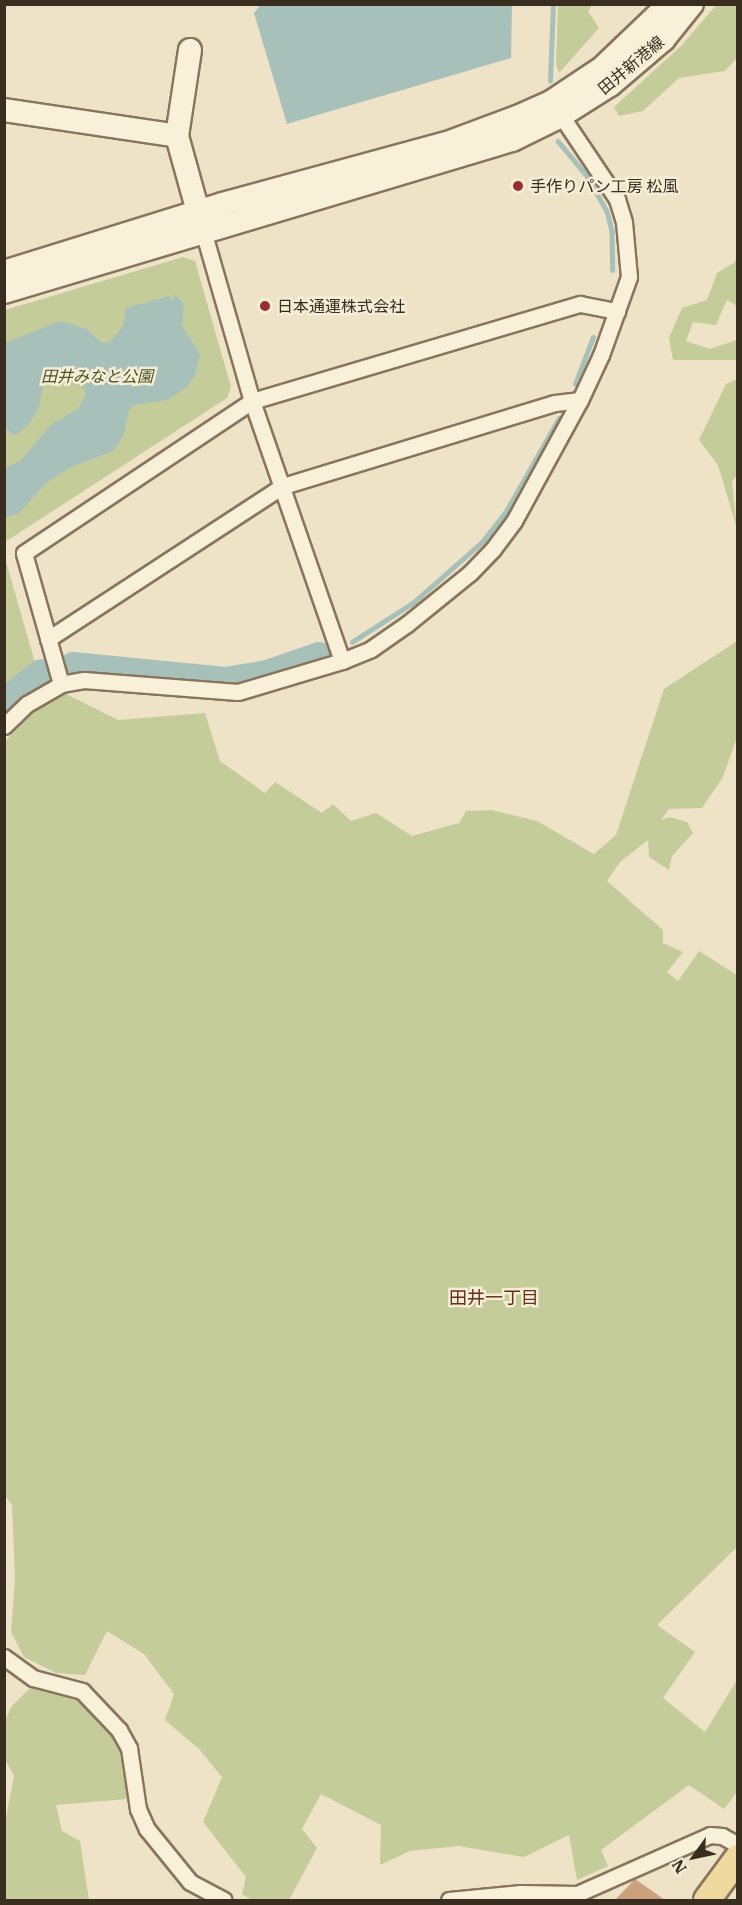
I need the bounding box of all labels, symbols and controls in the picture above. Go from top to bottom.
street label: 田井新港線 [594,32,668,98]
place label: 手作りパン工房 松風 [530,176,678,196]
marker: 手作りパン工房 松風 [511,179,525,193]
place label: 日本通運株式会社 [277,296,405,316]
marker: 日本通運株式会社 [258,299,272,313]
park label: 田井みなと公園 [41,366,153,386]
district label: 田井一丁目 [449,1287,539,1309]
north arrow [664,1827,724,1887]
text: N [667,1856,691,1878]

